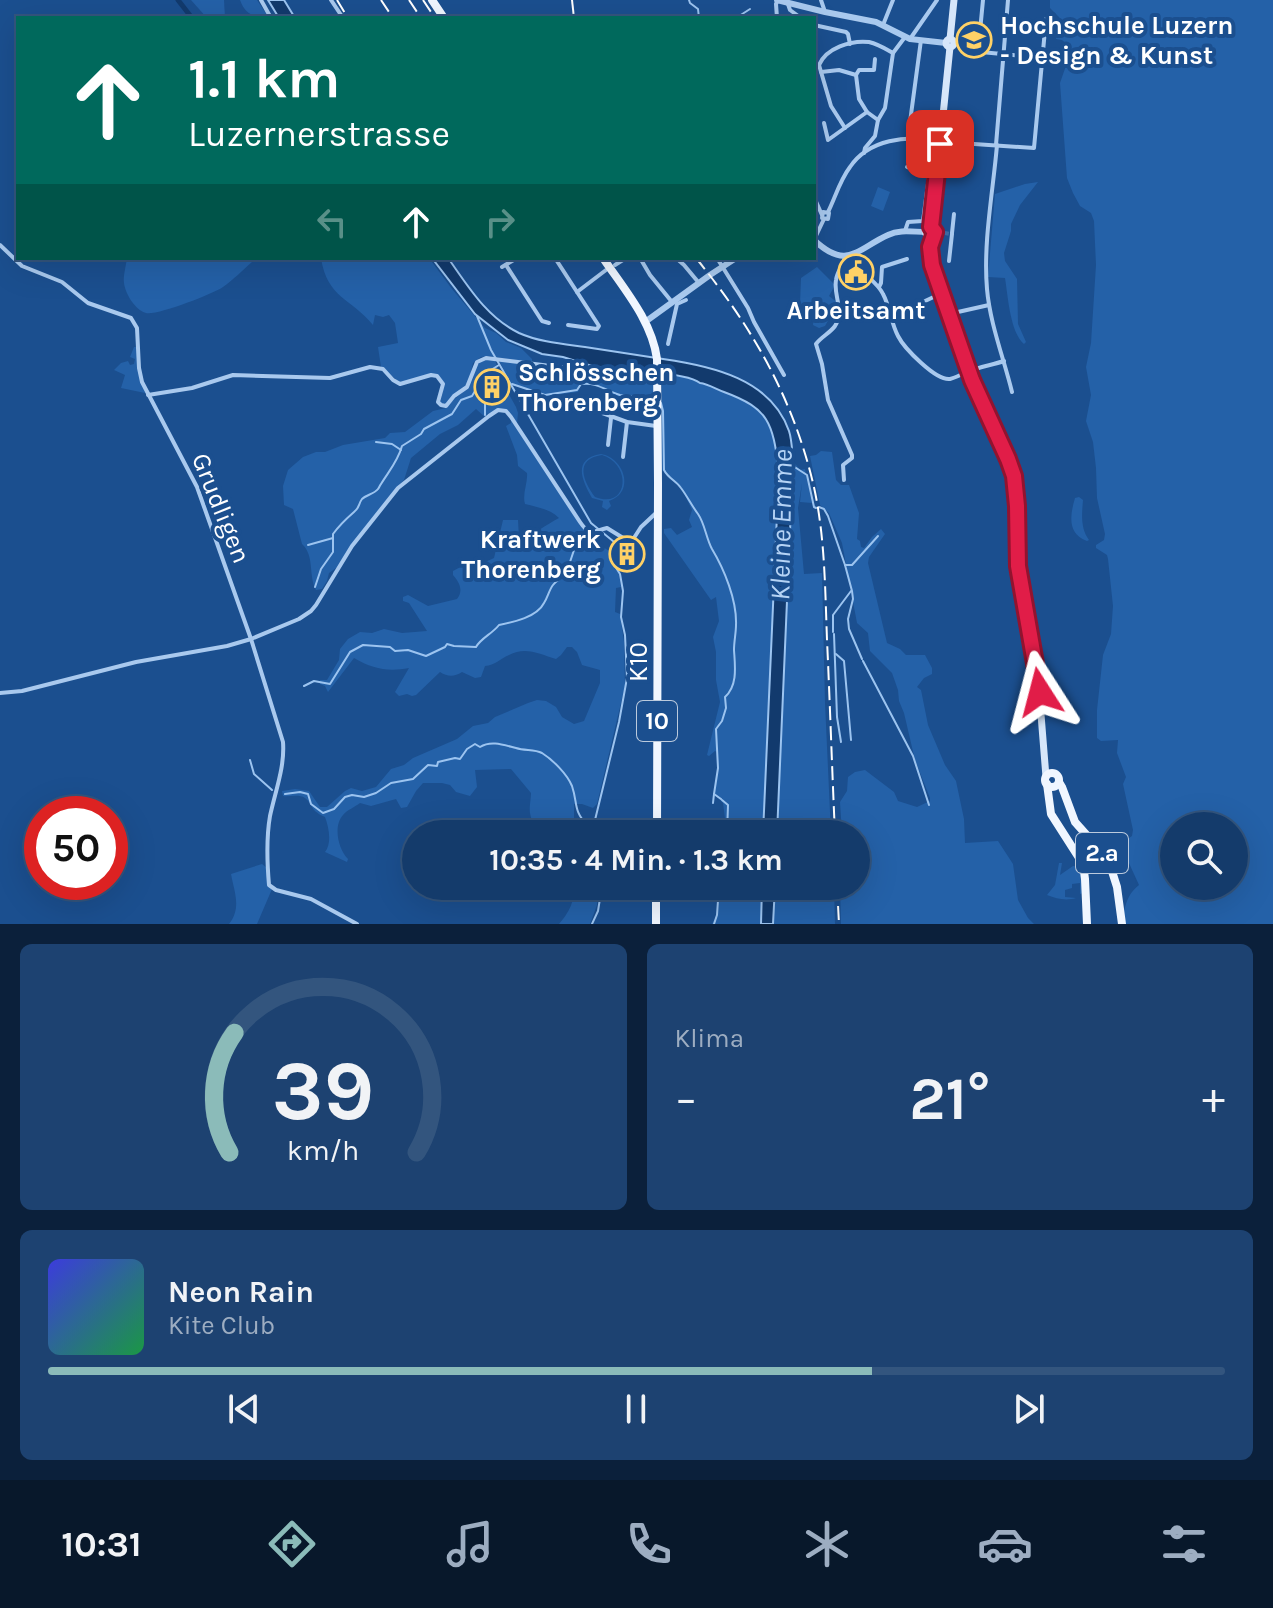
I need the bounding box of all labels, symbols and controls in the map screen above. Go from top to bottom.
place label: Hochschule Luzern - Design & Kunst [1000,10,1233,71]
school or university icon: Hochschule Luzern - Design & Kunst [955,21,993,59]
text: 1.1 km [188,46,340,111]
icon: ahead [56,48,160,152]
pin [906,110,974,178]
text: Luzernerstrasse [188,113,450,155]
icon: arrive [918,122,962,166]
icon: left [310,200,354,244]
icon: ahead [394,200,438,244]
icon: right [478,200,522,244]
public building icon: Arbeitsamt [837,253,875,291]
place label: Arbeitsamt [787,295,925,326]
place label: Schlösschen Thorenberg [518,357,675,418]
building icon: Schlösschen Thorenberg [473,368,511,406]
street label: Grudligen [185,448,257,568]
water label: Kleine Emme [763,449,799,601]
place label: Kraftwerk Thorenberg [461,524,601,585]
building icon: Kraftwerk Thorenberg [608,535,646,573]
street label: K10 [623,642,654,682]
position arrow [998,650,1082,734]
road number: 10 [637,701,677,741]
speed limit sign: 50 [24,796,128,900]
map controls [1160,812,1248,900]
button: search [1160,812,1248,900]
road number: 2.a [1076,833,1128,873]
text: 10:35 · 4 Min. · 1.3 km [489,842,783,878]
text: Klima [675,1023,744,1054]
text: 39 [272,1043,374,1140]
text: 21° [909,1064,990,1134]
text: − [675,1073,698,1124]
text: + [1202,1073,1225,1124]
text: km/h [287,1134,359,1167]
text: Neon Rain [168,1274,314,1310]
text: Kite Club [168,1310,275,1341]
icon: previous [222,1387,266,1431]
icon: pause [614,1387,658,1431]
icon: next [1007,1387,1051,1431]
icon: directions [264,1516,320,1572]
icon: music [442,1516,498,1572]
icon: phone [621,1516,677,1572]
icon: climate [799,1516,855,1572]
icon: car [977,1516,1033,1572]
icon: filters [1156,1516,1212,1572]
text: 10:31 [61,1523,142,1565]

